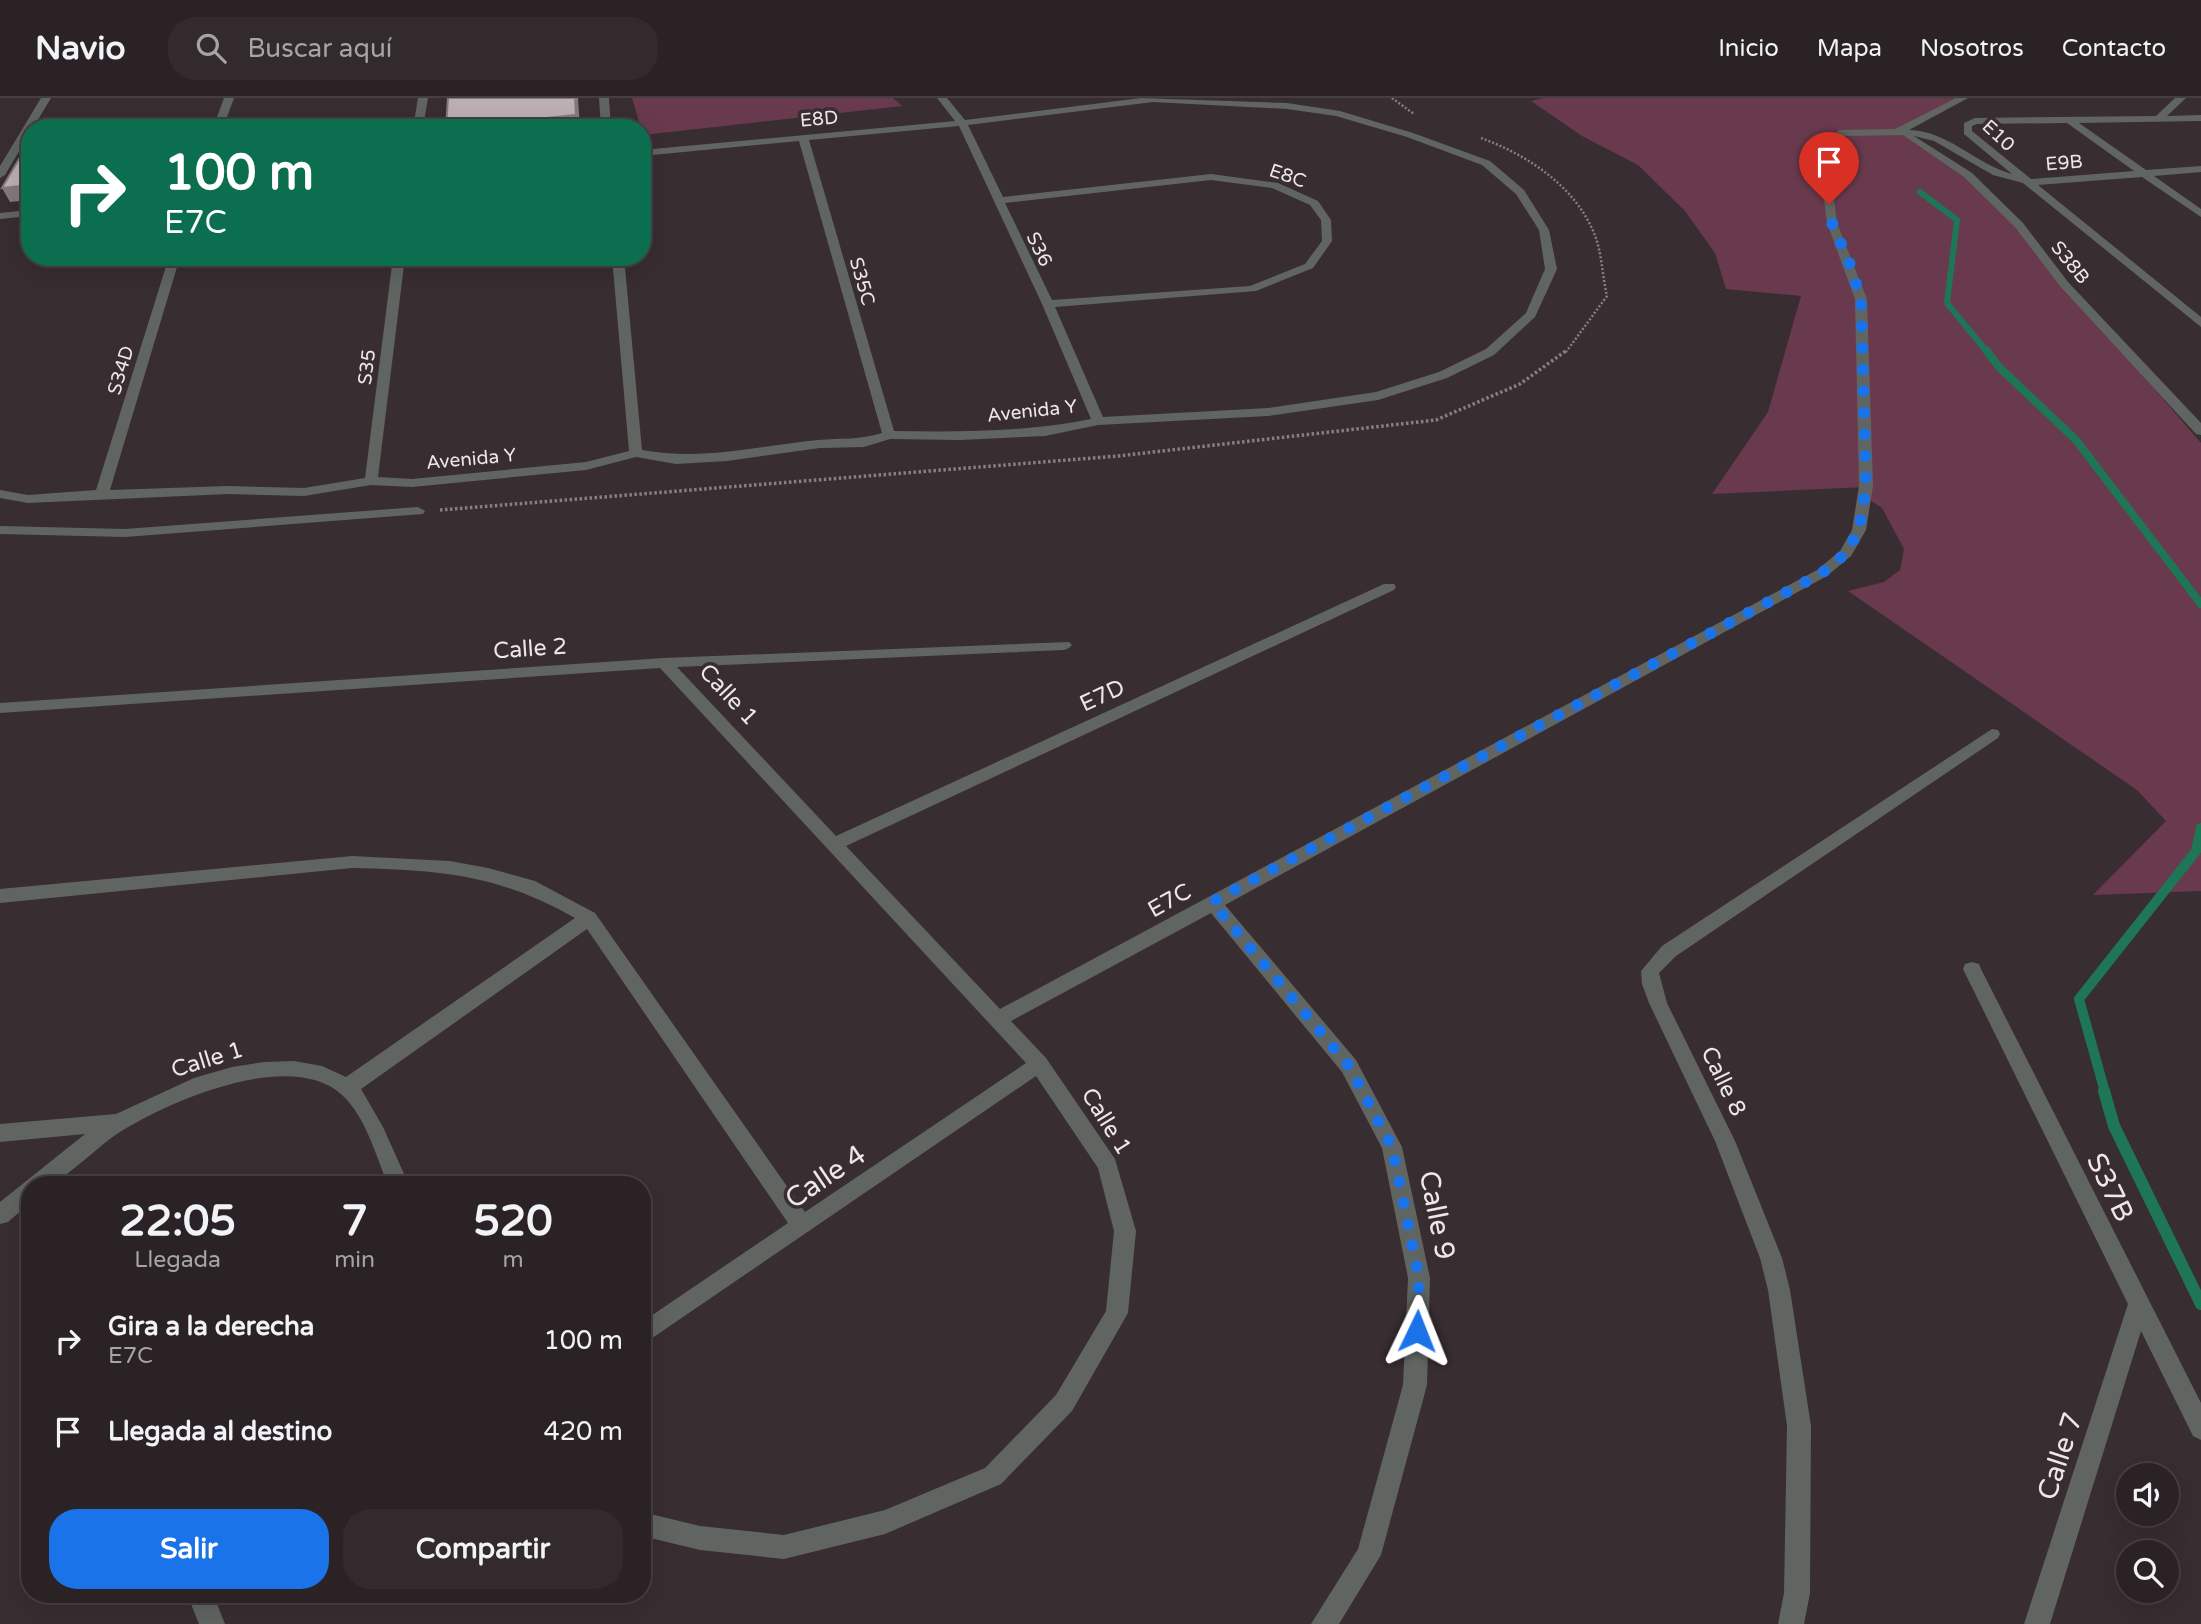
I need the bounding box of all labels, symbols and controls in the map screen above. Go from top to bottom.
search box [168,17,658,80]
text: Navio [35,29,126,68]
icon: search [192,29,230,67]
text: Buscar aquí [248,33,392,64]
text: Inicio [1718,34,1779,63]
text: Mapa [1817,34,1882,63]
text: Nosotros [1920,34,2024,63]
text: Contacto [2062,34,2166,63]
street label: E8D [799,106,839,132]
street label: E10 [1978,115,2019,156]
pin [1799,132,1859,204]
icon: arrive [1810,143,1848,181]
text: 100 m [164,144,314,203]
icon: right [49,147,140,238]
street label: E9B [2045,150,2084,176]
street label: E8C [1266,159,1309,192]
text: E7C [164,204,227,242]
street label: S36 [1021,229,1057,270]
street label: S38B [2046,237,2094,288]
street label: S35C [845,255,879,308]
street label: S34D [103,343,139,397]
street label: S35 [354,348,380,386]
street label: Avenida Y [986,395,1078,427]
street label: Avenida Y [425,444,517,474]
street label: Calle 2 [492,632,568,666]
street label: Calle 1 [693,658,764,731]
street label: E7D [1075,673,1129,718]
street label: E7C [1143,878,1196,924]
street label: Calle 1 [168,1036,247,1084]
street label: Calle 8 [1694,1042,1752,1121]
street label: Calle 1 [1075,1083,1138,1160]
street label: Calle 4 [779,1138,872,1216]
street label: S37B [2079,1148,2141,1227]
street label: Calle 9 [1412,1168,1462,1263]
text: 22:05 [119,1196,236,1247]
text: 7 [341,1196,368,1247]
text: 520 [473,1196,553,1247]
text: Llegada [134,1246,221,1274]
text: min [334,1246,375,1274]
text: m [502,1246,524,1274]
position arrow [1380,1294,1454,1368]
text: Gira a la derecha [108,1311,314,1342]
icon: right [49,1322,87,1360]
text: 100 m [543,1325,623,1356]
text: E7C [108,1342,153,1370]
street label: Calle 7 [2030,1408,2090,1504]
icon: arrive [49,1413,87,1451]
text: Llegada al destino [108,1416,332,1447]
text: 420 m [543,1416,623,1447]
map controls [2116,1463,2179,1603]
button: sound [2116,1463,2179,1526]
button: Salir [49,1509,329,1589]
button: Compartir [343,1509,623,1589]
button: search [2116,1540,2179,1603]

